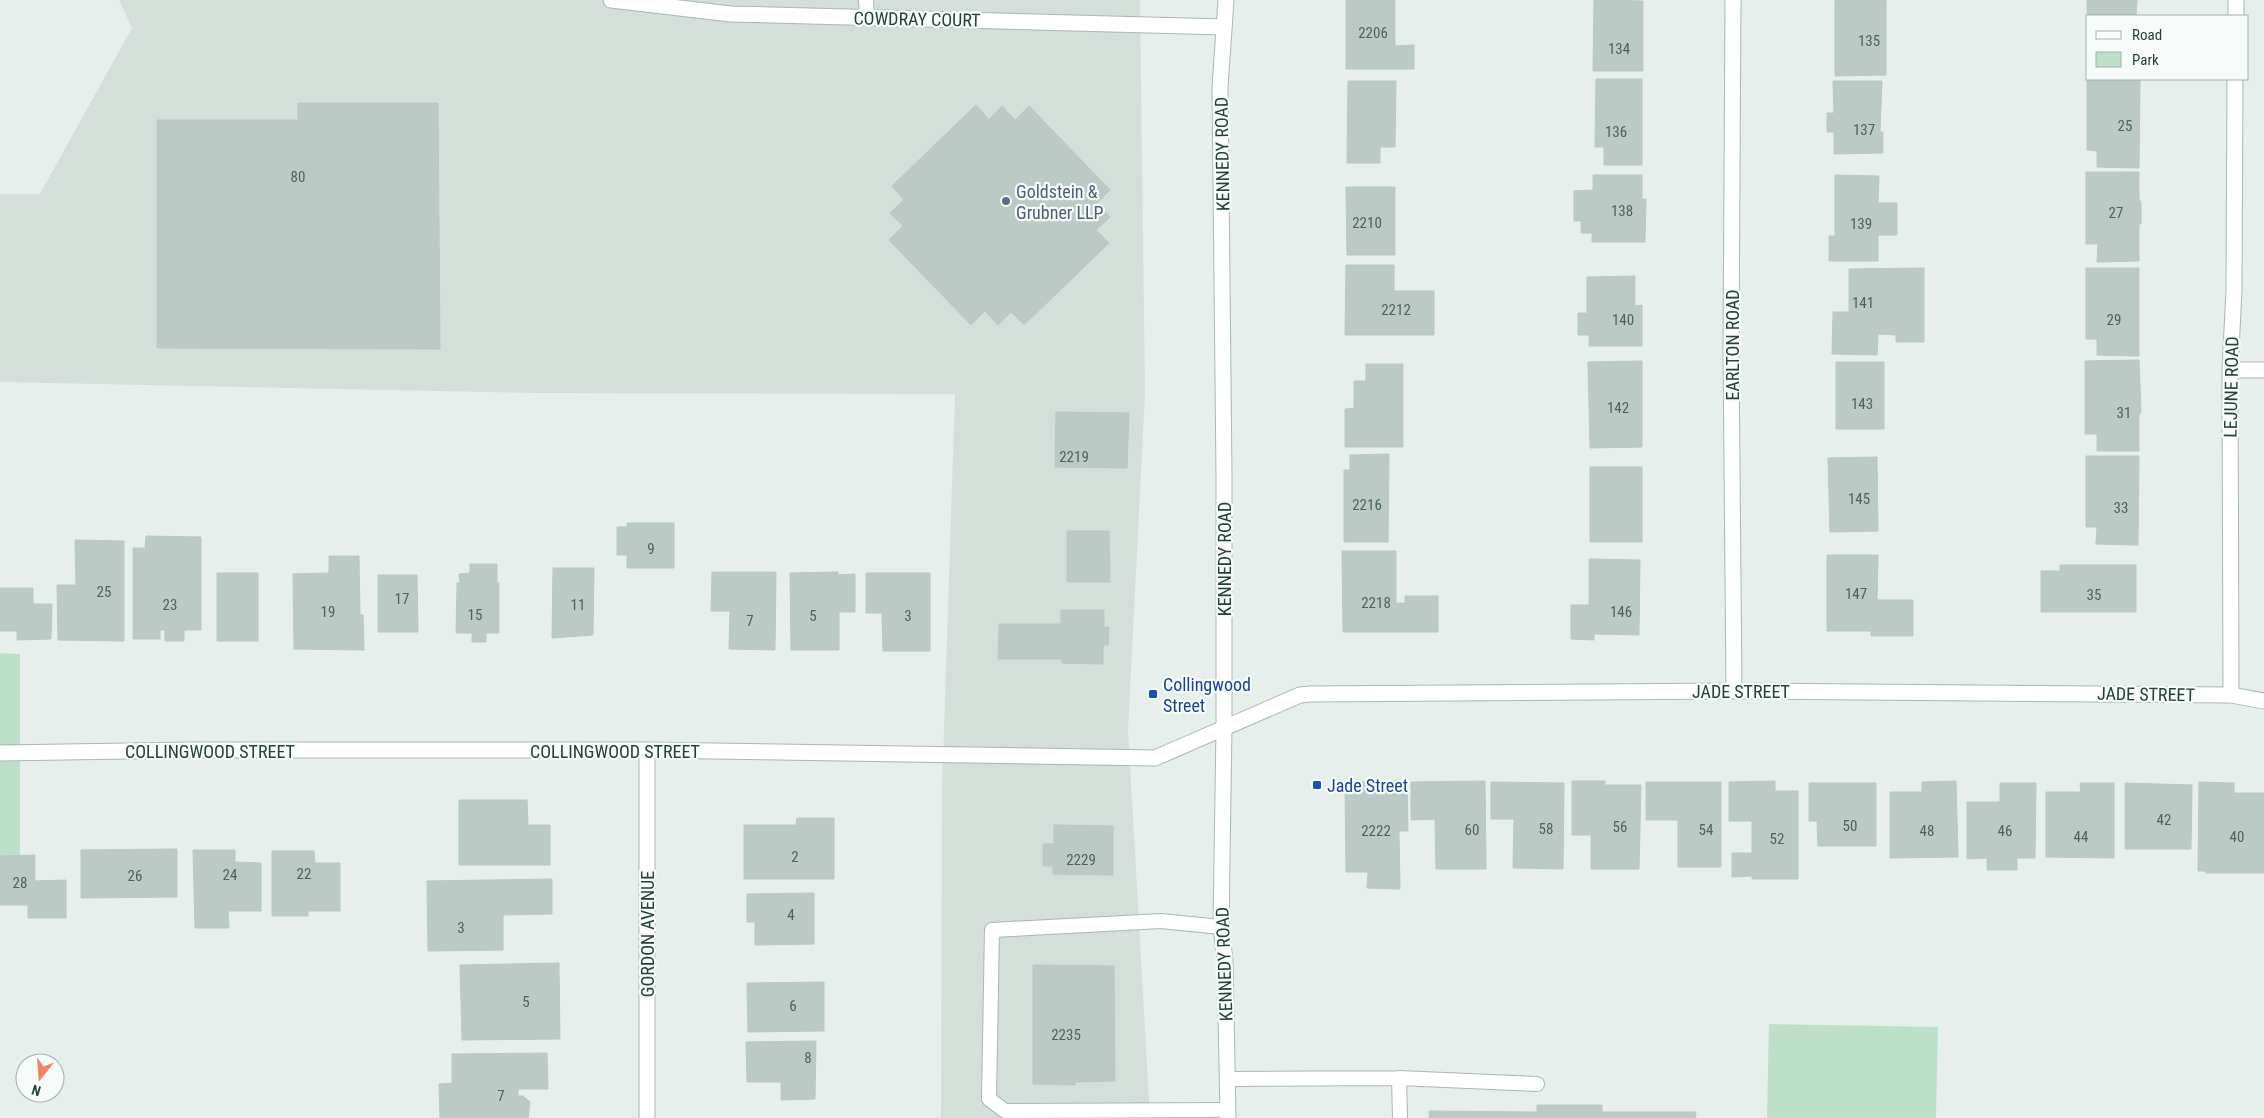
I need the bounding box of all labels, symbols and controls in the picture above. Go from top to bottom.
street label: COWDRAY COURT [853,7,981,31]
legend [2086,15,2249,80]
house number: 2206 [1358,24,1388,42]
text: Road [2132,26,2162,44]
house number: 135 [1858,32,1880,50]
house number: 134 [1608,40,1630,58]
text: Park [2132,51,2159,69]
street label: KENNEDY ROAD [1211,97,1233,211]
house number: 25 [2118,117,2132,135]
house number: 137 [1853,121,1875,139]
house number: 136 [1605,123,1627,141]
house number: 80 [291,168,305,186]
place label: Goldstein & Grubner LLP [1016,181,1104,223]
marker: Goldstein & Grubner LLP [1000,195,1012,207]
house number: 138 [1611,202,1633,220]
house number: 27 [2109,204,2123,222]
house number: 2210 [1352,214,1382,232]
house number: 139 [1850,215,1872,233]
street label: EARLTON ROAD [1722,289,1743,401]
house number: 141 [1852,294,1874,312]
house number: 2212 [1381,301,1411,319]
house number: 140 [1612,311,1634,329]
house number: 29 [2107,311,2121,329]
street label: LEJUNE ROAD [2220,336,2242,438]
house number: 143 [1851,395,1873,413]
house number: 142 [1607,399,1629,417]
house number: 31 [2117,404,2131,422]
house number: 2219 [1059,448,1089,466]
house number: 145 [1848,490,1870,508]
house number: 2216 [1352,496,1382,514]
house number: 33 [2114,499,2128,517]
street label: KENNEDY ROAD [1214,502,1235,616]
house number: 9 [647,540,655,558]
house number: 25 [97,583,111,601]
house number: 147 [1845,585,1867,603]
house number: 35 [2087,586,2101,604]
house number: 17 [395,590,409,608]
house number: 2218 [1361,594,1391,612]
house number: 23 [163,596,177,614]
house number: 11 [571,596,585,614]
house number: 19 [321,603,335,621]
house number: 146 [1610,603,1632,621]
house number: 15 [468,606,482,624]
house number: 5 [809,607,817,625]
house number: 3 [904,607,912,625]
house number: 7 [746,612,754,630]
place label: Collingwood Street [1163,674,1251,716]
street label: JADE STREET [1692,681,1790,702]
street label: JADE STREET [2097,683,2195,705]
marker: Collingwood Street [1147,688,1159,700]
street label: COLLINGWOOD STREET [125,741,295,762]
street label: COLLINGWOOD STREET [530,741,700,762]
place label: Jade Street [1327,775,1408,796]
marker: Jade Street [1311,779,1323,791]
house number: 42 [2157,811,2171,829]
house number: 50 [1843,817,1857,835]
house number: 56 [1613,818,1627,836]
house number: 58 [1539,820,1553,838]
house number: 60 [1465,821,1479,839]
house number: 54 [1699,821,1713,839]
house number: 2222 [1361,822,1391,840]
house number: 48 [1920,822,1934,840]
house number: 46 [1998,822,2012,840]
house number: 44 [2074,828,2088,846]
house number: 40 [2230,828,2244,846]
house number: 52 [1770,830,1784,848]
house number: 2 [791,848,799,866]
house number: 2229 [1066,851,1096,869]
house number: 22 [297,865,311,883]
house number: 24 [223,866,237,884]
house number: 26 [128,867,142,885]
street label: GORDON AVENUE [637,871,658,997]
house number: 28 [13,874,27,892]
house number: 4 [787,906,795,924]
street label: KENNEDY ROAD [1212,906,1236,1022]
house number: 3 [457,919,465,937]
house number: 5 [522,993,530,1011]
house number: 6 [789,997,797,1015]
house number: 2235 [1051,1026,1081,1044]
house number: 8 [804,1049,812,1067]
north arrow [15,1053,65,1103]
text: N [30,1082,43,1099]
house number: 7 [497,1087,505,1105]

